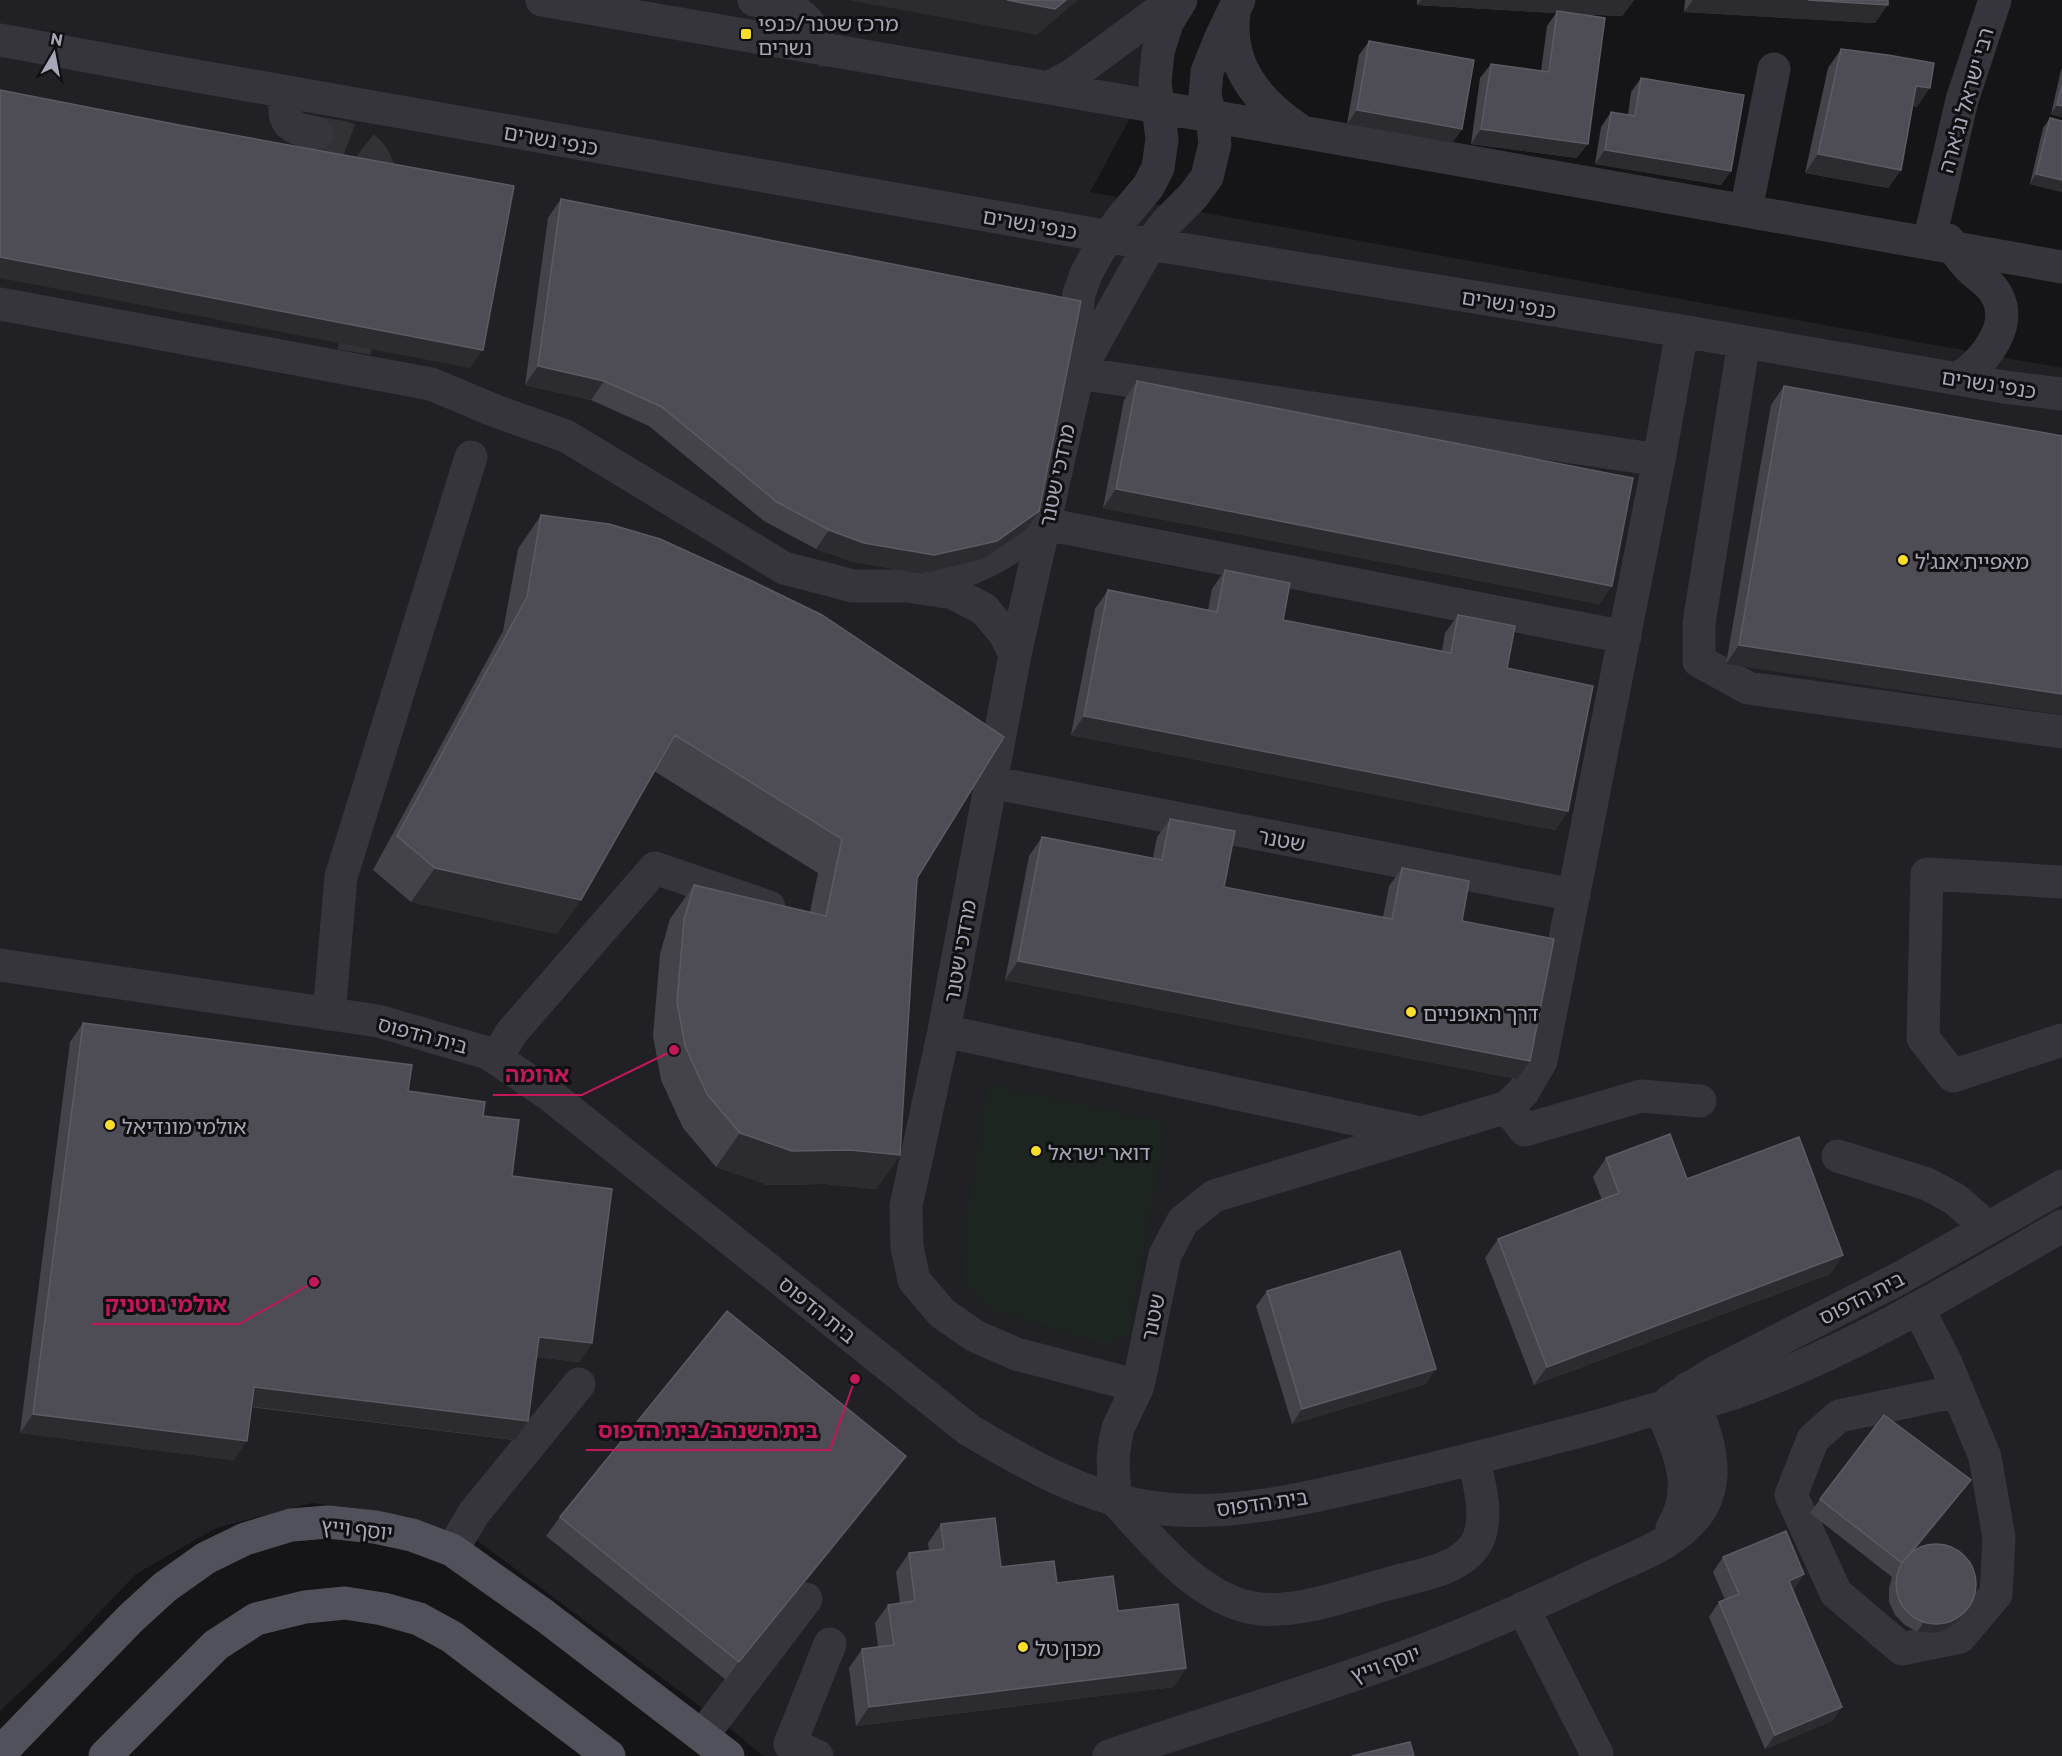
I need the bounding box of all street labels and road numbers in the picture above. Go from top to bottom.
street label: רבי ישראל נג'ארה [1932,24,1998,176]
street label: כנפי נשרים [502,118,600,160]
street label: כנפי נשרים [981,202,1079,244]
street label: כנפי נשרים [1460,283,1558,323]
street label: כנפי נשרים [1940,363,2038,403]
street label: מרדכי שטנר [1033,421,1079,528]
street label: שטנר [1256,822,1308,856]
street label: מרדכי שטנר [938,897,980,1004]
street label: בית הדפוס [375,1010,471,1058]
street label: בית הדפוס [1814,1265,1908,1329]
street label: בית הדפוס [774,1270,862,1348]
street label: שטנר [1135,1291,1169,1343]
street label: בית הדפוס [1215,1483,1309,1521]
street label: יוסף וייץ [320,1512,394,1544]
street label: יוסף וייץ [1347,1639,1423,1687]

